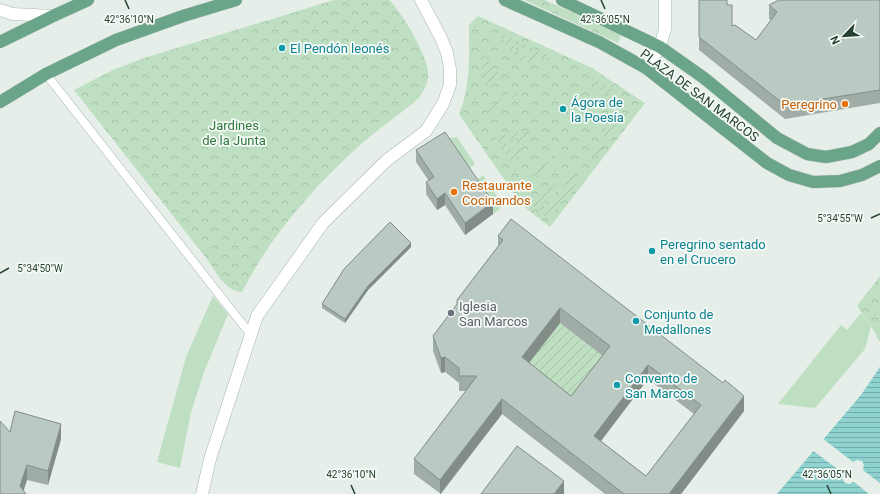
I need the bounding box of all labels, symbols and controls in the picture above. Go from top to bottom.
text: 42°36'10"N [104,14,154,25]
text: 42°36'05"N [580,14,630,25]
north arrow [824,16,864,56]
text: N [828,34,843,46]
place label: El Pendón leonés [290,41,390,56]
marker: El Pendón leonés [277,43,287,53]
street label: PLAZA DE SAN MARCOS [638,46,762,145]
place label: Ágora de la Poesía [571,95,624,125]
place label: Peregrino [781,97,837,112]
marker: Peregrino [840,99,850,109]
marker: Ágora de la Poesía [558,104,568,114]
park label: Jardines de la Junta [202,118,266,148]
place label: Restaurante Cocinandos [462,178,532,208]
marker: Restaurante Cocinandos [449,187,459,197]
text: 5°34'55"W [817,213,863,224]
place label: Peregrino sentado en el Crucero [660,237,766,267]
marker: Peregrino sentado en el Crucero [647,246,657,256]
text: 5°34'50"W [17,263,63,274]
place label: Iglesia San Marcos [459,299,528,329]
place label: Conjunto de Medallones [644,307,714,337]
marker: Iglesia San Marcos [446,308,456,318]
marker: Conjunto de Medallones [631,316,641,326]
place label: Convento de San Marcos [625,371,697,401]
marker: Convento de San Marcos [612,380,622,390]
text: 42°36'10"N [326,469,376,480]
text: 42°36'05"N [802,469,852,480]

